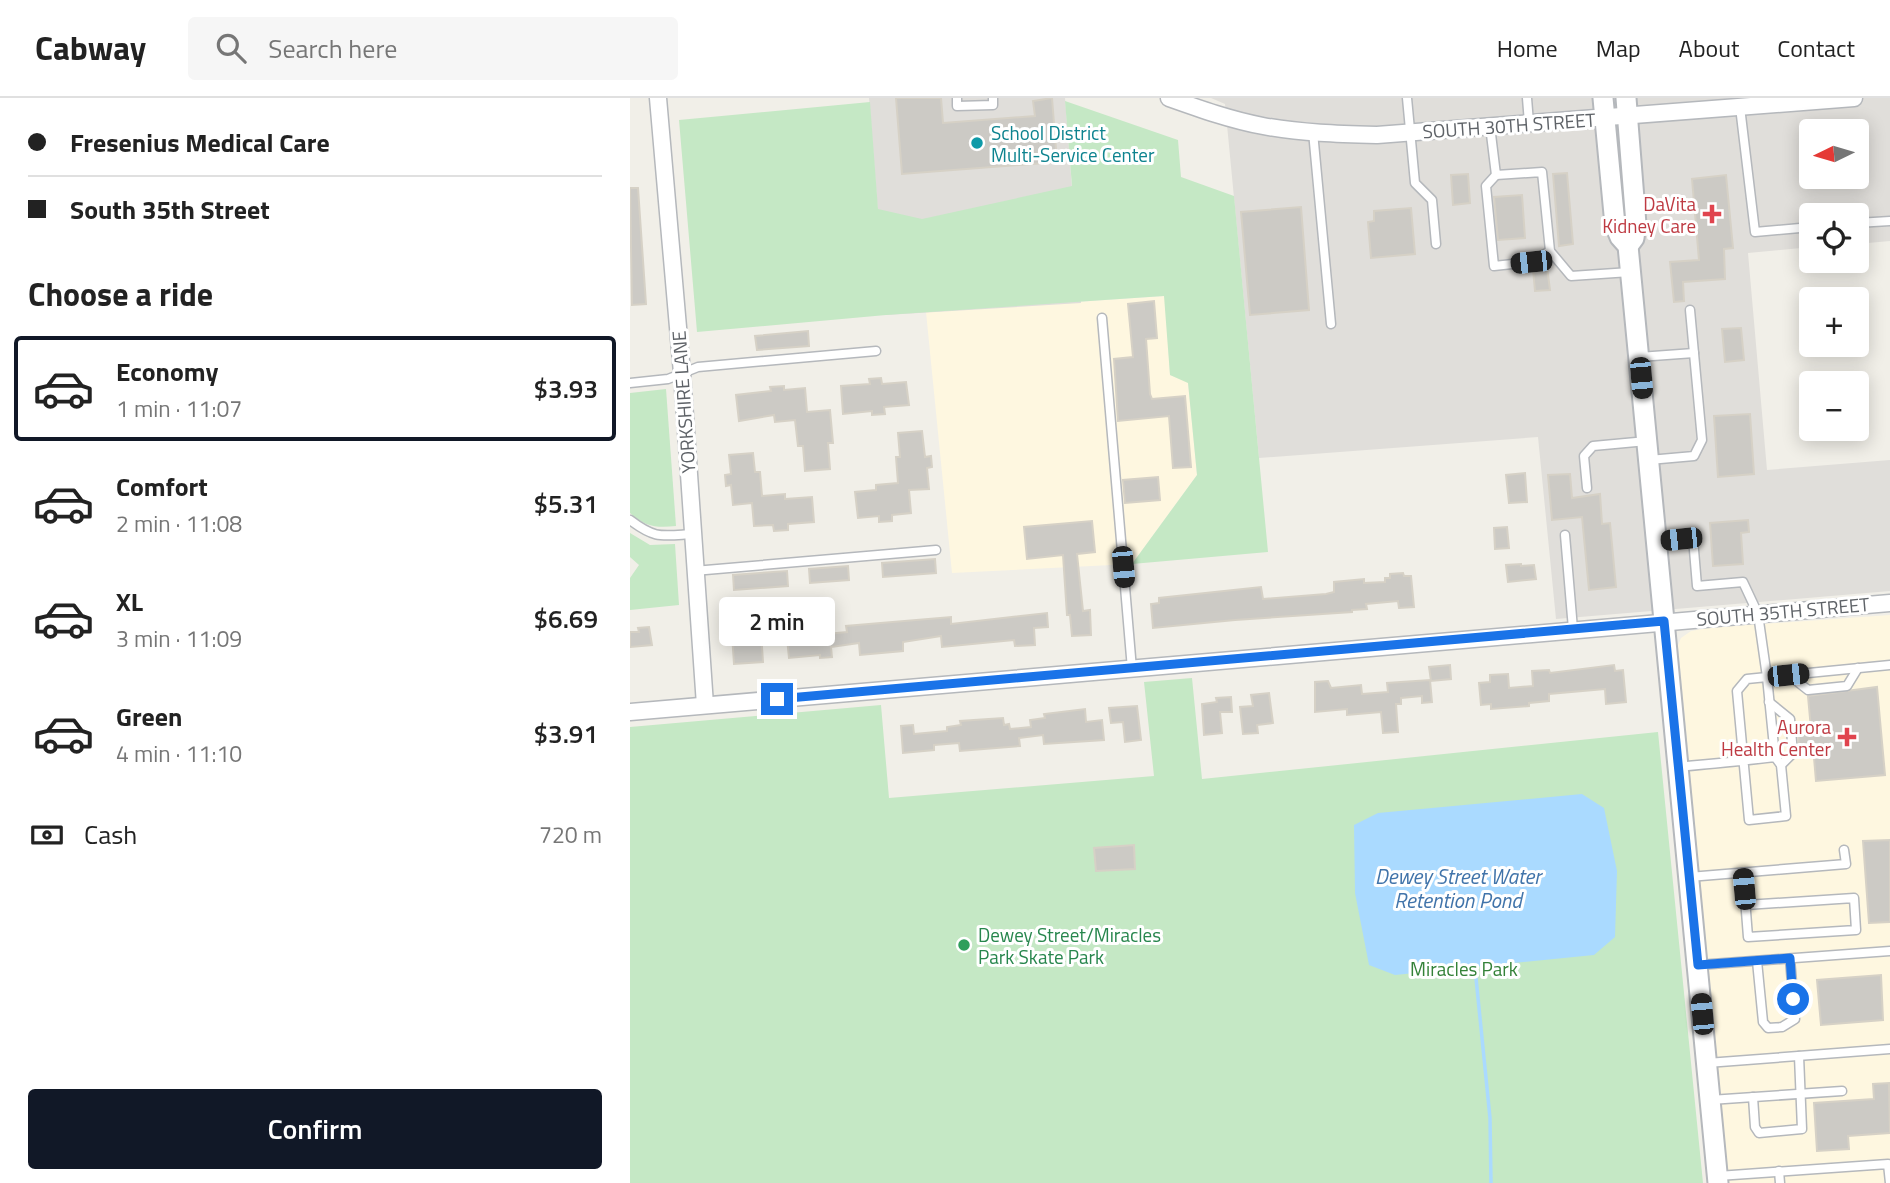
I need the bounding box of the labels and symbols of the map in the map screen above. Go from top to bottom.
street label: SOUTH 30TH STREET [1422,104,1596,146]
place label: School District Multi-Service Center [991,118,1155,169]
north arrow [1799,119,1869,189]
marker: School District Multi-Service Center [969,135,985,151]
place label: DaVita Kidney Care [1602,189,1696,240]
marker: DaVita Kidney Care [1702,204,1722,224]
car [1510,249,1553,275]
street label: YORKSHIRE LANE [664,330,702,474]
car [1629,356,1654,400]
car [1660,526,1703,552]
car [1111,545,1136,589]
street label: SOUTH 35TH STREET [1695,589,1871,633]
callout: 2 min [719,598,835,646]
car [1767,662,1810,688]
route end [761,683,793,715]
place label: Aurora Health Center [1721,712,1831,763]
marker: Aurora Health Center [1837,727,1857,747]
water label: Dewey Street Water Retention Pond [1375,860,1543,916]
car [1732,867,1757,911]
place label: Dewey Street/Miracles Park Skate Park [978,920,1161,971]
marker: Dewey Street/Miracles Park Skate Park [956,937,972,953]
park label: Miracles Park [1410,954,1518,983]
route start [1777,983,1809,1015]
car [1690,992,1715,1036]

